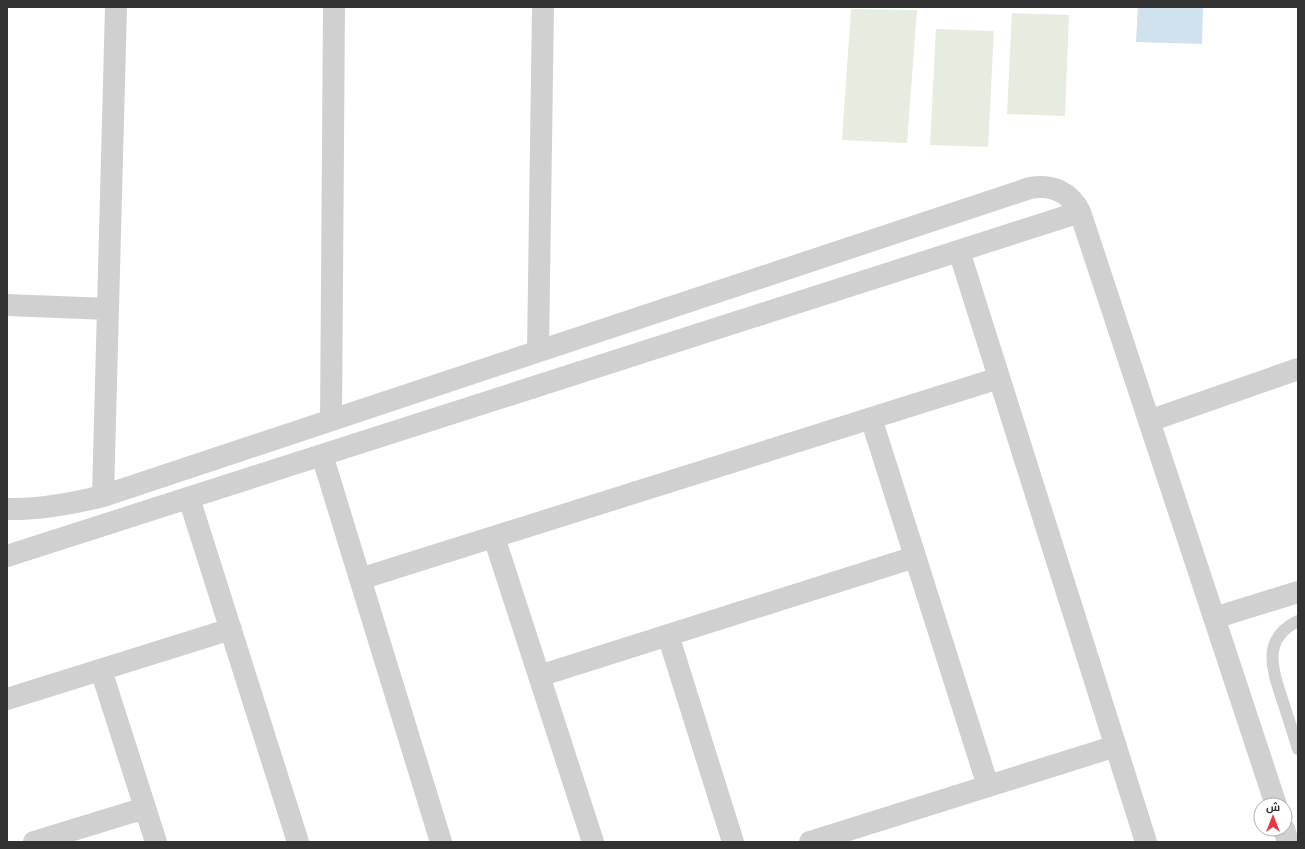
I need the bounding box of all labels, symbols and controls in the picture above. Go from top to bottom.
north arrow [1253,797,1293,837]
text: ش [1266,799,1280,815]

